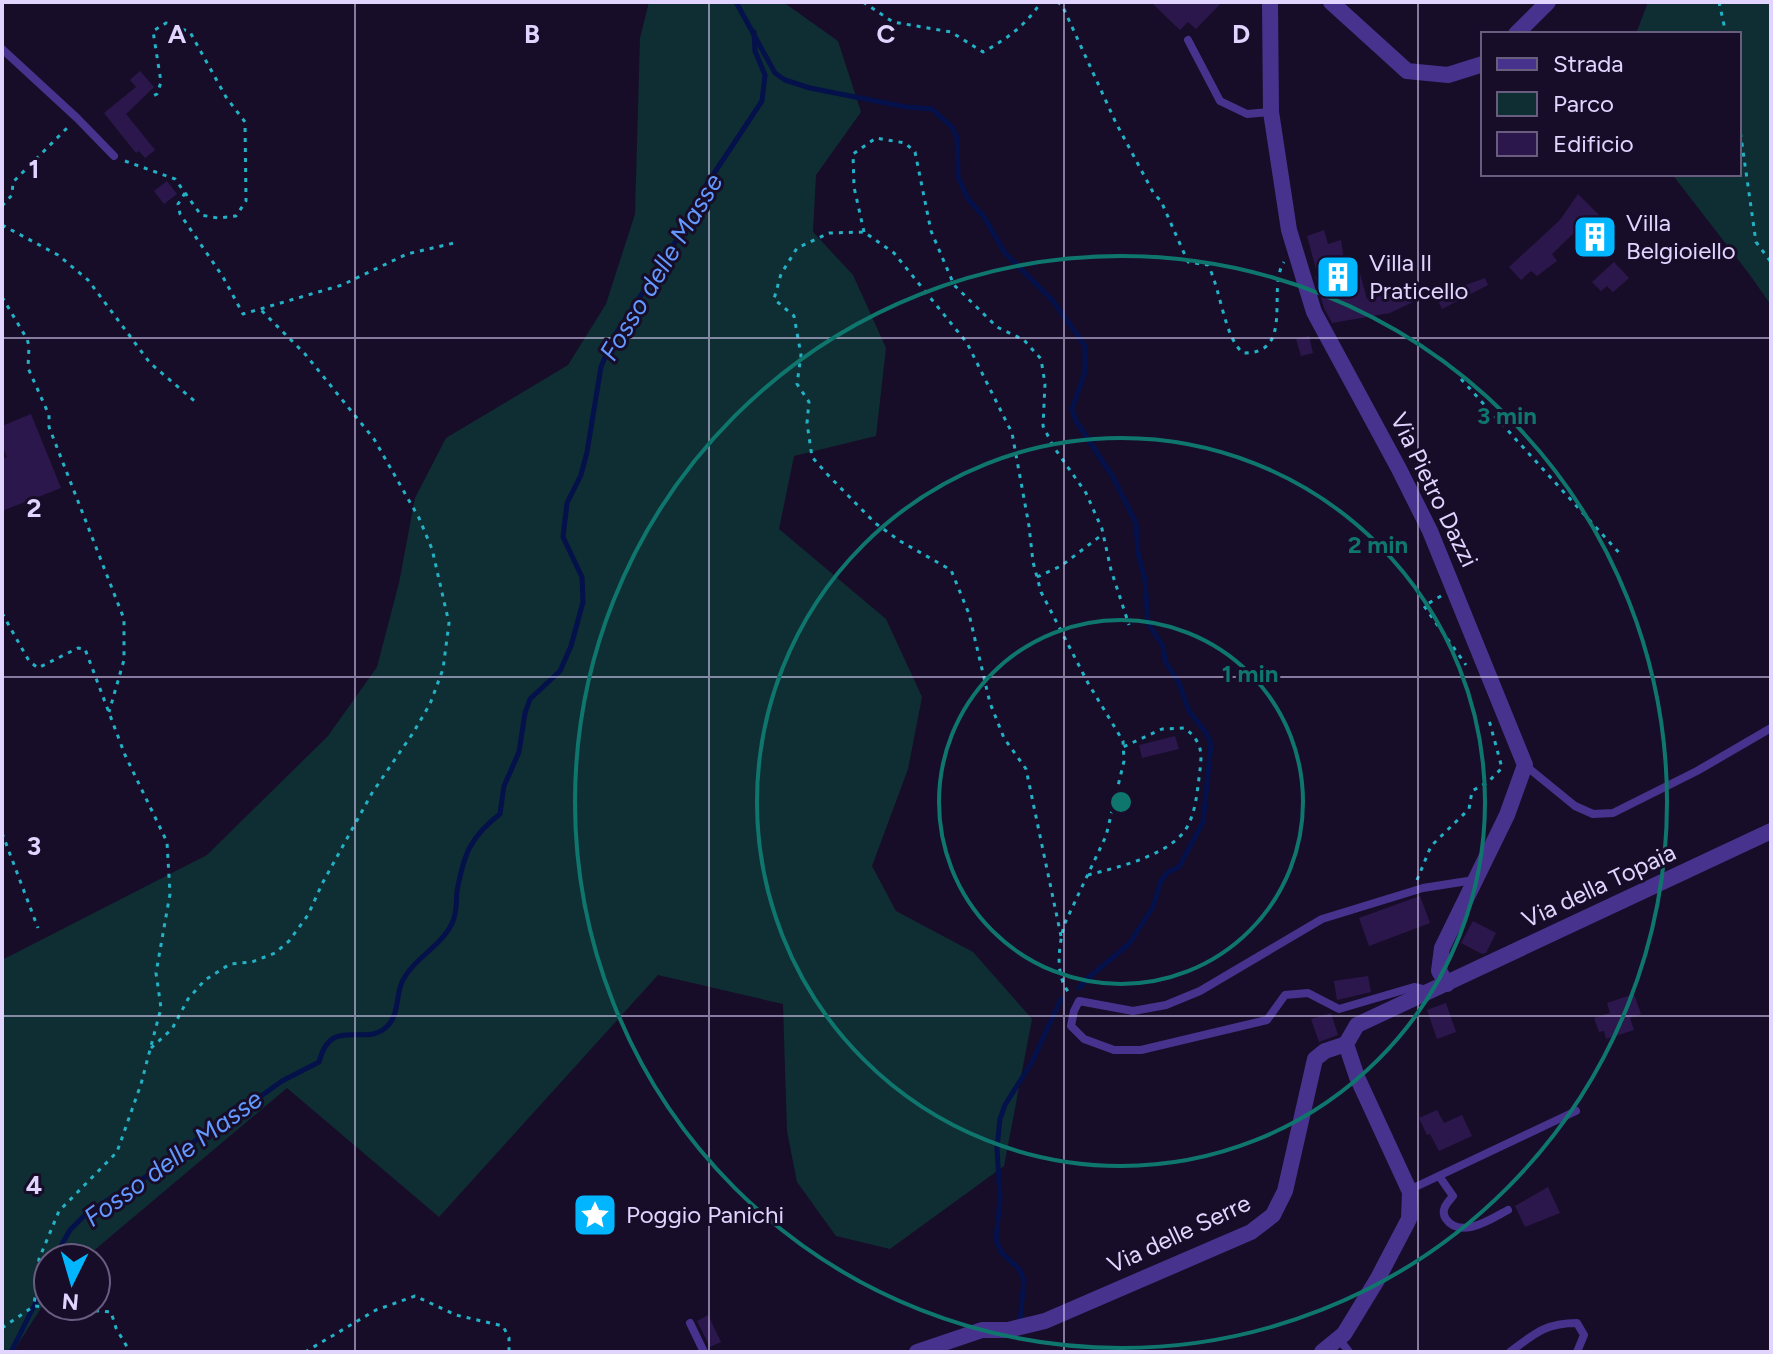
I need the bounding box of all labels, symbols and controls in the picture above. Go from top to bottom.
text: A [168,18,187,50]
text: B [524,18,540,50]
text: C [877,18,896,50]
text: D [1232,18,1250,50]
legend [1481,32,1741,176]
text: Strada [1553,49,1623,78]
text: Parco [1553,89,1614,118]
text: Edificio [1553,129,1634,158]
text: 1 [29,153,39,185]
water label: Fosso delle Masse [593,168,729,366]
place label: Villa Belgioiello [1626,208,1736,265]
building icon: Villa Belgioiello [1571,213,1619,261]
place label: Villa Il Praticello [1369,248,1468,305]
building icon: Villa Il Praticello [1314,253,1362,301]
text: 3 min [1477,401,1537,430]
street label: Via Pietro Dazzi [1385,408,1484,572]
text: 2 [26,492,42,524]
text: 2 min [1348,530,1408,559]
text: 1 min [1222,659,1278,688]
centre of rings [1107,788,1135,816]
text: 3 [27,830,41,862]
street label: Via della Topaia [1517,837,1680,934]
water label: Fosso delle Masse [78,1083,268,1233]
text: 4 [26,1169,42,1201]
street label: Via delle Serre [1103,1188,1255,1279]
place icon: Poggio Panichi [571,1191,619,1239]
place label: Poggio Panichi [626,1200,784,1229]
north arrow [32,1242,112,1322]
text: N [61,1287,80,1316]

